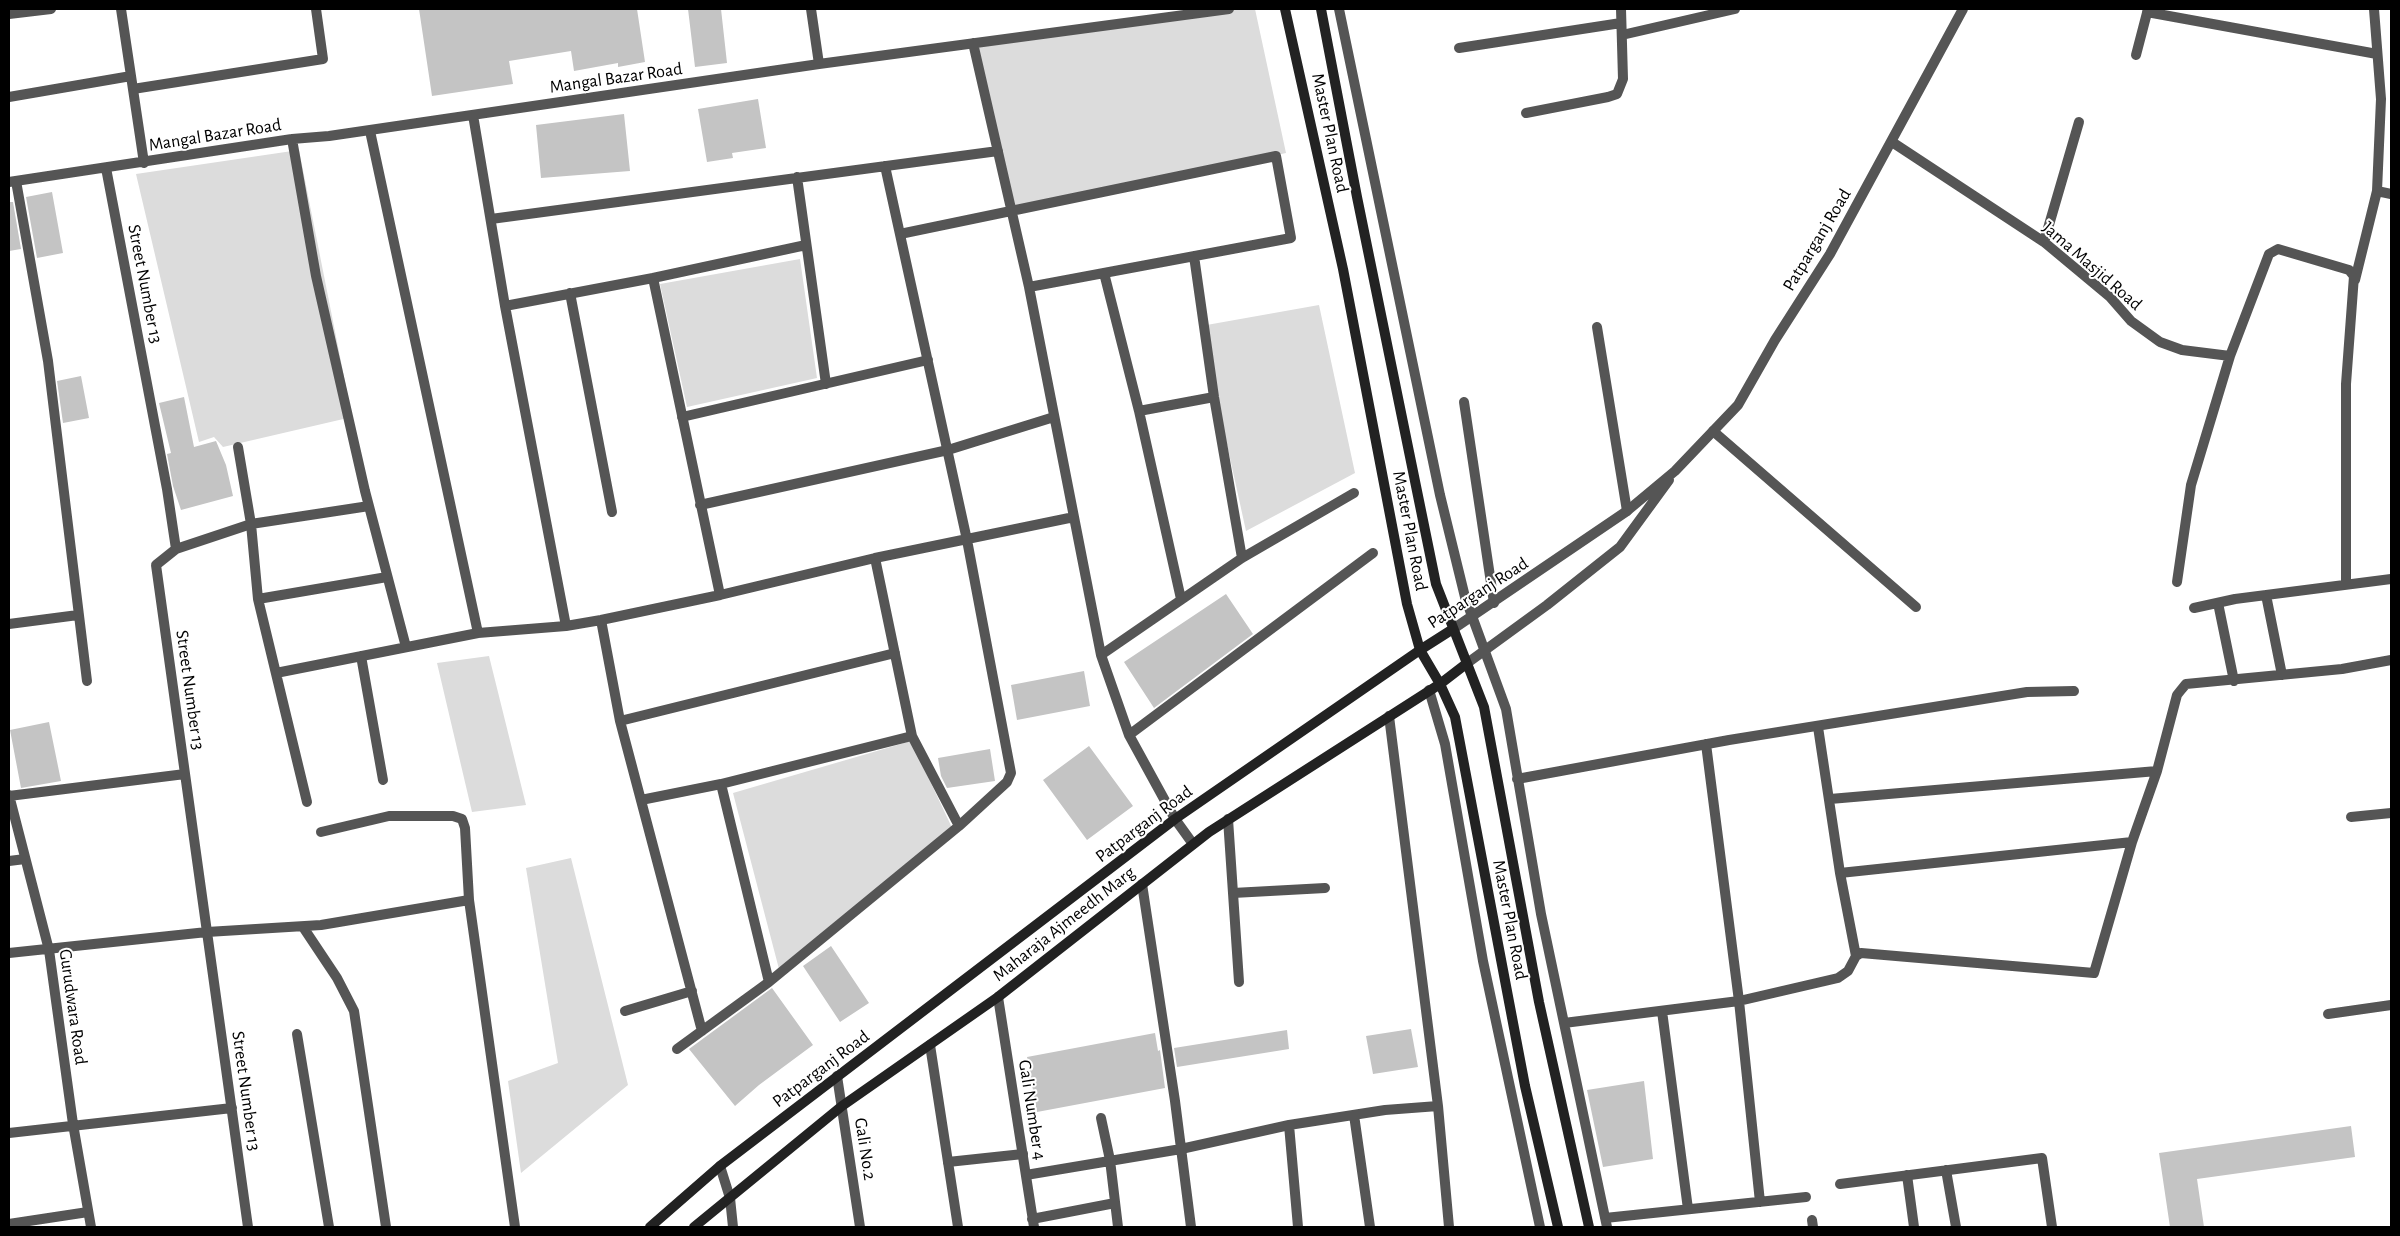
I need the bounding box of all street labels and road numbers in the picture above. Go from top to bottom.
street label: Mangal Bazar Road [548,58,684,98]
street label: Master Plan Road [1307,71,1353,195]
street label: Mangal Bazar Road [147,114,283,156]
street label: Patparganj Road [1778,185,1856,295]
street label: Jama Masjid Road [2038,217,2146,315]
street label: Street Number 13 [123,223,167,345]
street label: Master Plan Road [1388,469,1432,593]
street label: Patparganj Road [1424,552,1532,634]
street label: Street Number 13 [171,629,209,751]
street label: Patparganj Road [1091,781,1197,867]
street label: Master Plan Road [1488,858,1532,982]
street label: Maharaja Ajmeedh Marg [989,862,1139,986]
street label: Gurudwara Road [54,948,92,1066]
street label: Patparganj Road [768,1026,874,1112]
street label: Street Number 13 [227,1030,265,1152]
street label: Gali Number 4 [1013,1058,1051,1162]
street label: Gali No.2 [849,1116,881,1182]

